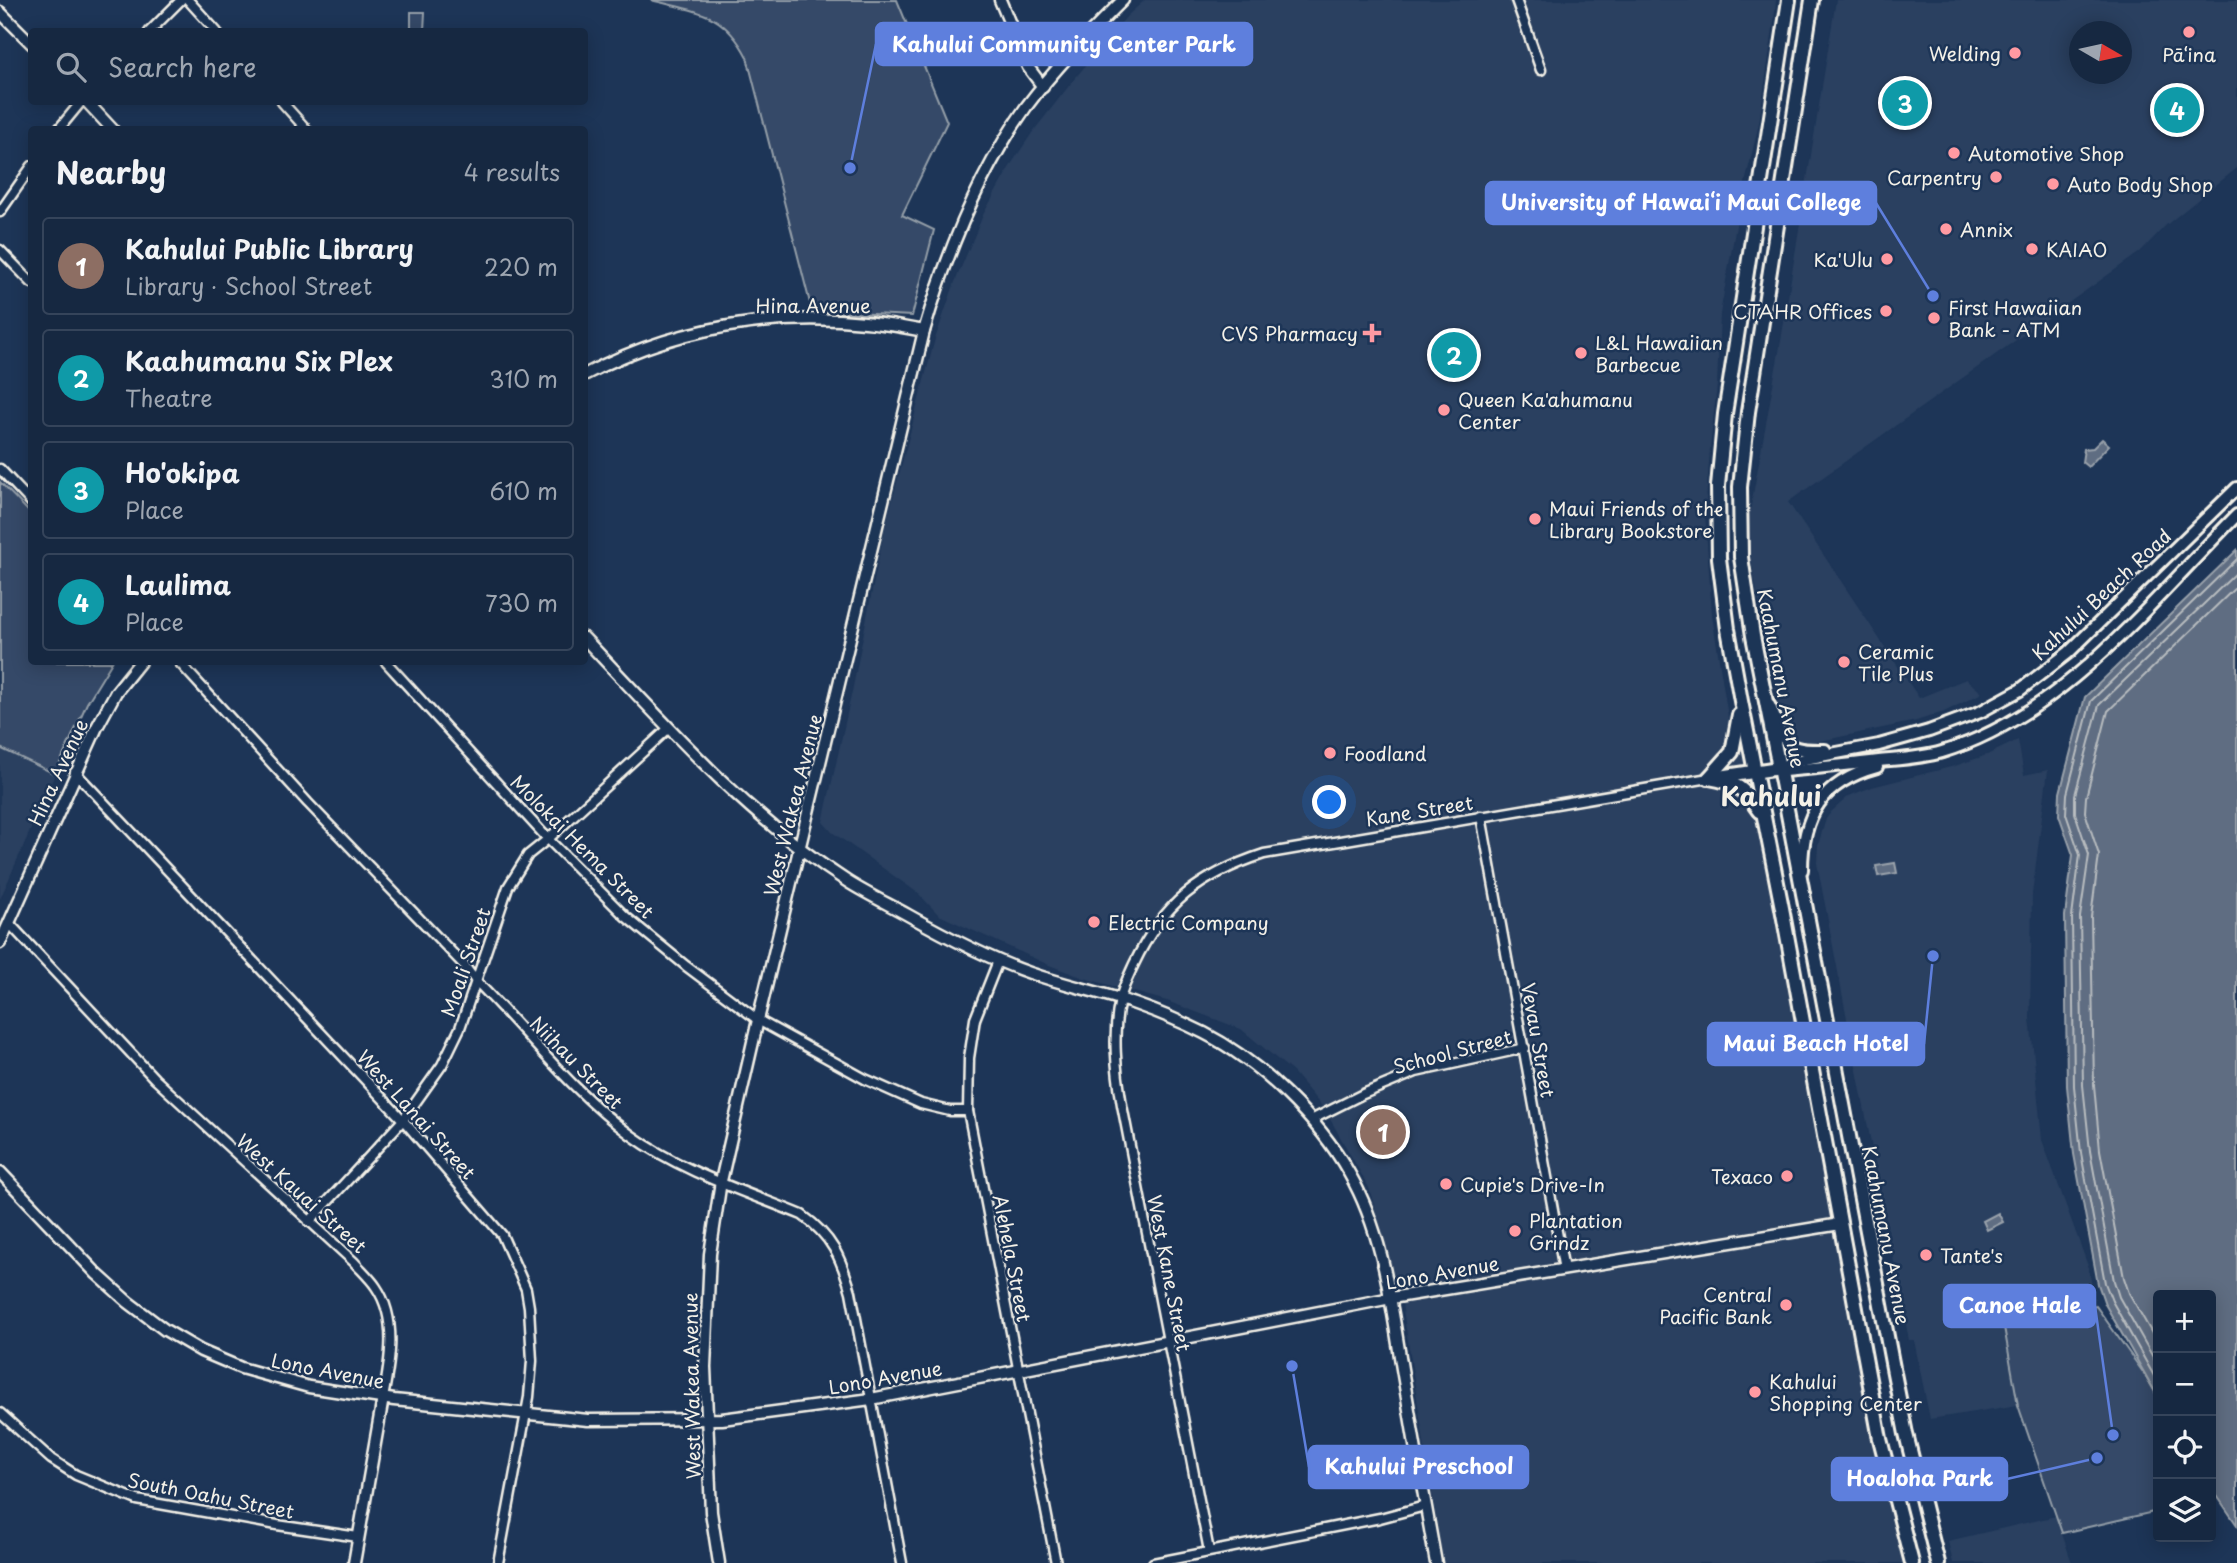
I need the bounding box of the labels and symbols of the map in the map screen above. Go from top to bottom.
north arrow [2069,21,2132,84]
callout: Kahului Community Center Park [876,23,1252,65]
marker: Pā‘ina [2181,24,2197,40]
text: Kahului Community Center Park [892,27,1236,59]
place label: Welding [1929,39,2001,67]
place label: Pā‘ina [2162,40,2216,68]
marker: Welding [2007,45,2023,61]
pin: 3 [1882,77,1928,129]
pin: 4 [2154,84,2200,136]
place label: Automotive Shop [1968,139,2124,167]
marker: Automotive Shop [1946,145,1962,161]
place label: Carpentry [1887,163,1982,191]
marker: Carpentry [1988,169,2004,185]
place label: Auto Body Shop [2067,170,2213,198]
marker: Auto Body Shop [2045,176,2061,192]
callout: University of Hawai‘i Maui College [1486,182,1876,224]
text: University of Hawai‘i Maui College [1501,185,1861,217]
place label: Annix [1960,215,2013,243]
marker: Annix [1938,221,1954,237]
place label: KAIAO [2046,235,2107,263]
marker: KAIAO [2024,241,2040,257]
place label: Ka'Ulu [1814,245,1873,273]
marker: Ka'Ulu [1879,251,1895,267]
street label: Hina Avenue [755,291,871,319]
place label: First Hawaiian Bank - ATM [1948,293,2082,343]
place label: CTAHR Offices [1733,297,1872,325]
marker: CTAHR Offices [1878,303,1894,319]
marker: First Hawaiian Bank - ATM [1926,310,1942,326]
place label: CVS Pharmacy [1221,319,1358,347]
marker: CVS Pharmacy [1364,325,1380,341]
place label: L&L Hawaiian Barbecue [1595,328,1723,378]
pin: 2 [1431,329,1477,381]
marker: L&L Hawaiian Barbecue [1573,345,1589,361]
place label: Queen Ka'ahumanu Center [1458,385,1633,435]
marker: Queen Ka'ahumanu Center [1436,402,1452,418]
place label: Maui Friends of the Library Bookstore [1549,494,1724,544]
marker: Maui Friends of the Library Bookstore [1527,511,1543,527]
street label: Kahului Beach Road [2025,522,2177,666]
street label: Kaahumanu Avenue [1751,586,1813,770]
place label: Ceramic Tile Plus [1858,637,1934,687]
marker: Ceramic Tile Plus [1836,654,1852,670]
street label: West Wakea Avenue [756,711,828,899]
street label: Hina Avenue [20,714,94,830]
place label: Foodland [1344,739,1427,767]
marker: Foodland [1322,745,1338,761]
street label: Molokai Hema Street [505,768,661,924]
district label: Kahului [1720,776,1822,815]
your location [1312,785,1346,819]
street label: Kane Street [1363,788,1475,832]
street label: Moali Street [433,903,497,1020]
place label: Electric Company [1108,908,1269,936]
marker: Electric Company [1086,914,1102,930]
street label: Vevau Street [1515,980,1563,1100]
street label: Niihau Street [524,1009,630,1115]
street label: School Street [1390,1022,1515,1080]
callout: Maui Beach Hotel [1708,1023,1924,1065]
text: Maui Beach Hotel [1723,1026,1909,1058]
street label: West Lanai Street [351,1043,483,1185]
pin: 1 [1360,1106,1406,1158]
street label: West Kauai Street [231,1127,374,1259]
street label: Kaahumanu Avenue [1856,1143,1918,1327]
place label: Texaco [1711,1162,1773,1190]
marker: Texaco [1779,1168,1795,1184]
place label: Cupie's Drive-In [1460,1170,1605,1198]
marker: Cupie's Drive-In [1438,1176,1454,1192]
street label: Alehela Street [987,1192,1039,1324]
street label: West Kane Street [1141,1192,1199,1354]
place label: Plantation Grindz [1529,1206,1623,1256]
marker: Plantation Grindz [1507,1223,1523,1239]
place label: Tante's [1940,1241,2003,1269]
marker: Tante's [1918,1247,1934,1263]
street label: Lono Avenue [1383,1248,1501,1296]
place label: Central Pacific Bank [1659,1280,1772,1330]
callout: Canoe Hale [1944,1285,2095,1327]
text: Canoe Hale [1959,1288,2081,1320]
street label: West Wakea Avenue [675,1292,707,1480]
marker: Central Pacific Bank [1778,1297,1794,1313]
street label: Lono Avenue [269,1345,387,1395]
street label: Lono Avenue [826,1353,944,1401]
place label: Kahului Shopping Center [1769,1367,1922,1417]
marker: Kahului Shopping Center [1747,1384,1763,1400]
callout: Kahului Preschool [1309,1446,1528,1488]
text: Kahului Preschool [1325,1449,1514,1481]
callout: Hoaloha Park [1832,1458,2007,1500]
text: Hoaloha Park [1847,1461,1993,1493]
street label: South Oahu Street [126,1465,297,1525]

